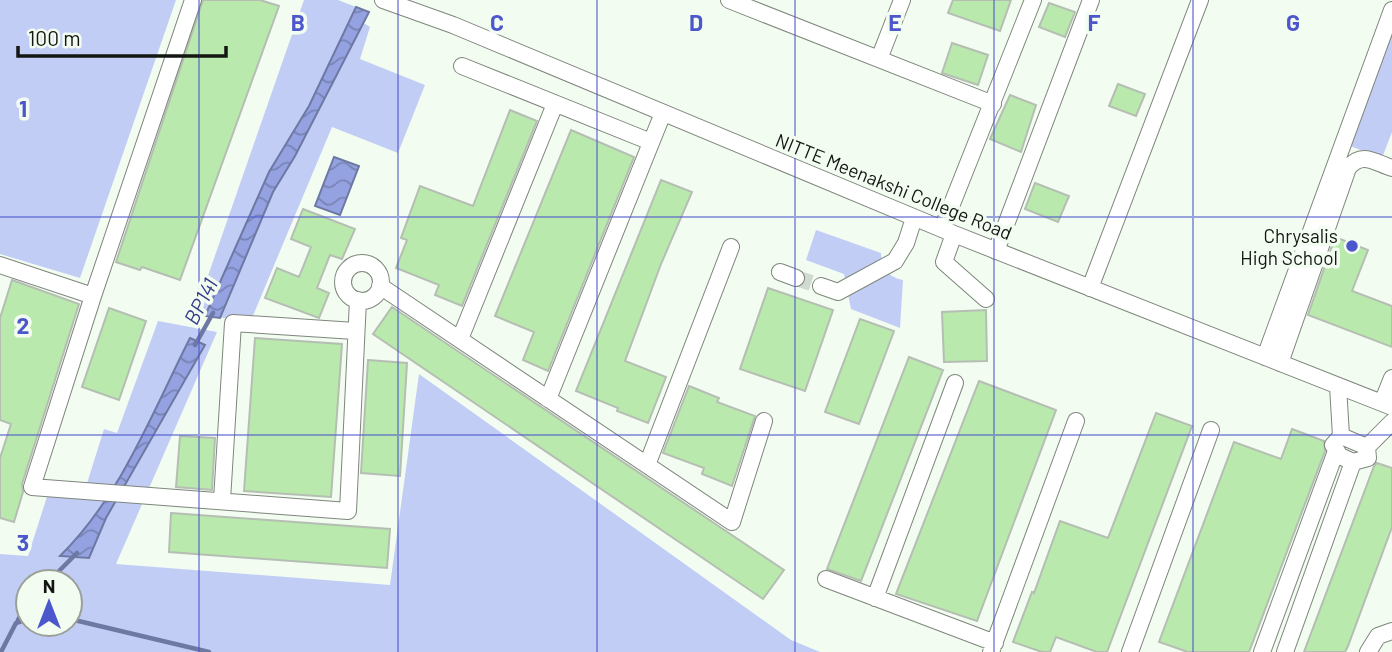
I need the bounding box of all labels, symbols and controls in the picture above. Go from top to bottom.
text: B [291,8,305,36]
text: C [490,8,504,36]
text: D [689,8,703,36]
text: E [888,8,902,36]
text: F [1088,8,1101,36]
text: G [1286,8,1300,36]
scale bar [18,14,226,58]
text: 100 m [28,25,81,50]
text: 1 [19,94,27,122]
street label: NITTE Meenakshi College Road [773,128,1015,244]
place label: Chrysalis High School [1240,224,1338,269]
marker: Chrysalis High School [1344,238,1360,254]
water label: BP141 [178,274,222,328]
text: 2 [17,311,29,339]
text: 3 [17,528,29,556]
north arrow [14,568,84,638]
text: N [43,574,55,597]

